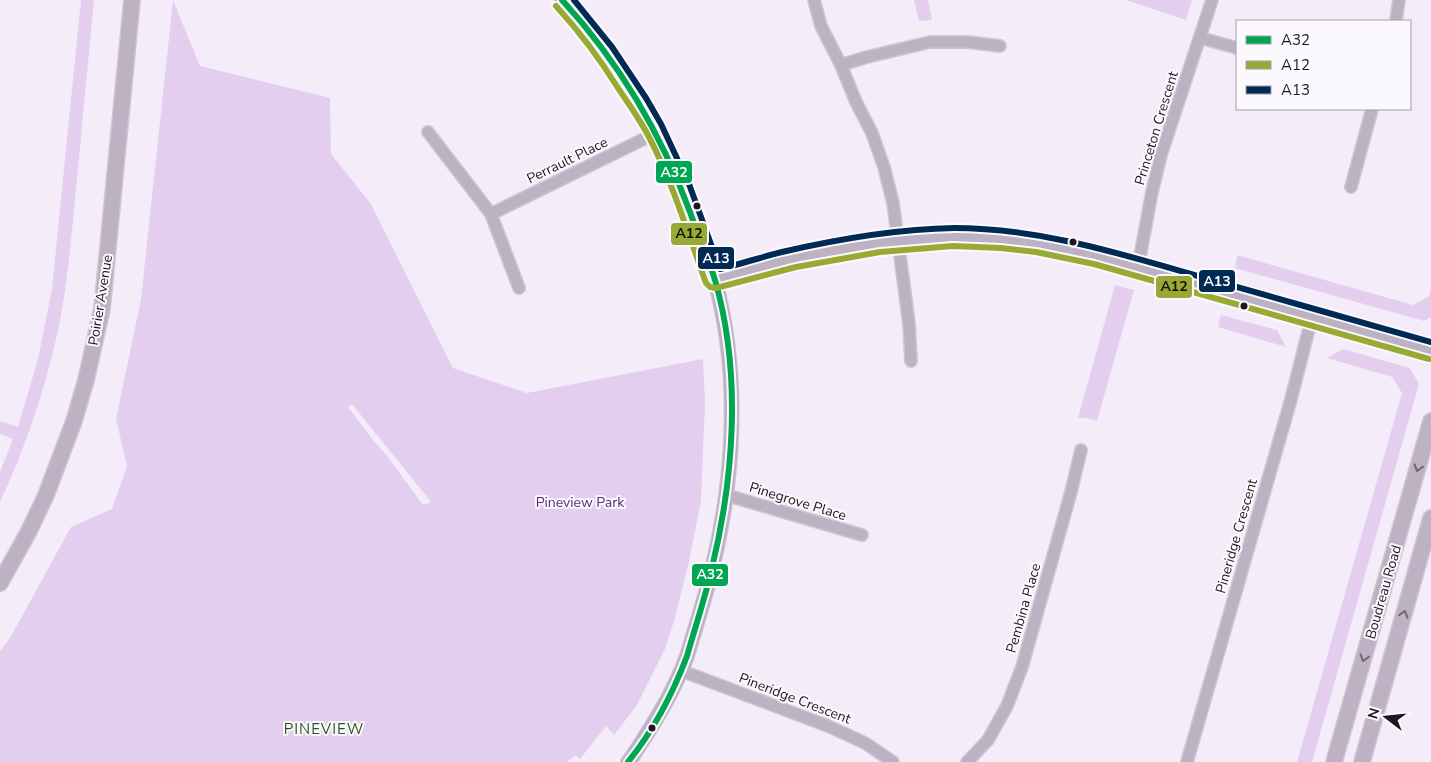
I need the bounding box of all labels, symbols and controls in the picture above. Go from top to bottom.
legend [1236,20,1411,110]
text: A32 [1281,30,1310,50]
text: A12 [1281,55,1310,75]
street label: Princeton Crescent [1130,69,1183,187]
text: A13 [1281,80,1310,100]
street label: Perrault Place [524,133,611,188]
line badge: A32 [655,160,693,184]
text: A32 [660,163,688,182]
unlabelled marker [692,201,702,211]
line badge: A12 [670,222,708,246]
text: A12 [675,224,703,243]
unlabelled marker [1068,237,1078,247]
line badge: A13 [697,246,735,270]
text: A13 [702,249,730,268]
street label: Poirier Avenue [84,253,117,347]
line badge: A13 [1198,269,1236,293]
text: A13 [1203,272,1231,291]
line badge: A12 [1155,275,1193,299]
text: A12 [1160,277,1188,296]
unlabelled marker [1239,301,1249,311]
one-way arrow [1413,464,1423,472]
street label: Pineridge Crescent [1211,477,1262,596]
street label: Pinegrove Place [747,478,849,525]
park label: Pineview Park [536,493,625,512]
street label: Boudreau Road [1361,543,1406,641]
street label: Pembina Place [1002,561,1045,655]
line badge: A32 [691,563,729,587]
text: A32 [696,565,724,584]
one-way arrow [1398,611,1408,619]
one-way arrow [1359,654,1369,662]
street label: Pineridge Crescent [736,668,854,729]
north arrow [1361,692,1411,742]
text: N [1363,706,1385,721]
district label: PINEVIEW [284,719,364,739]
unlabelled marker [647,723,657,733]

